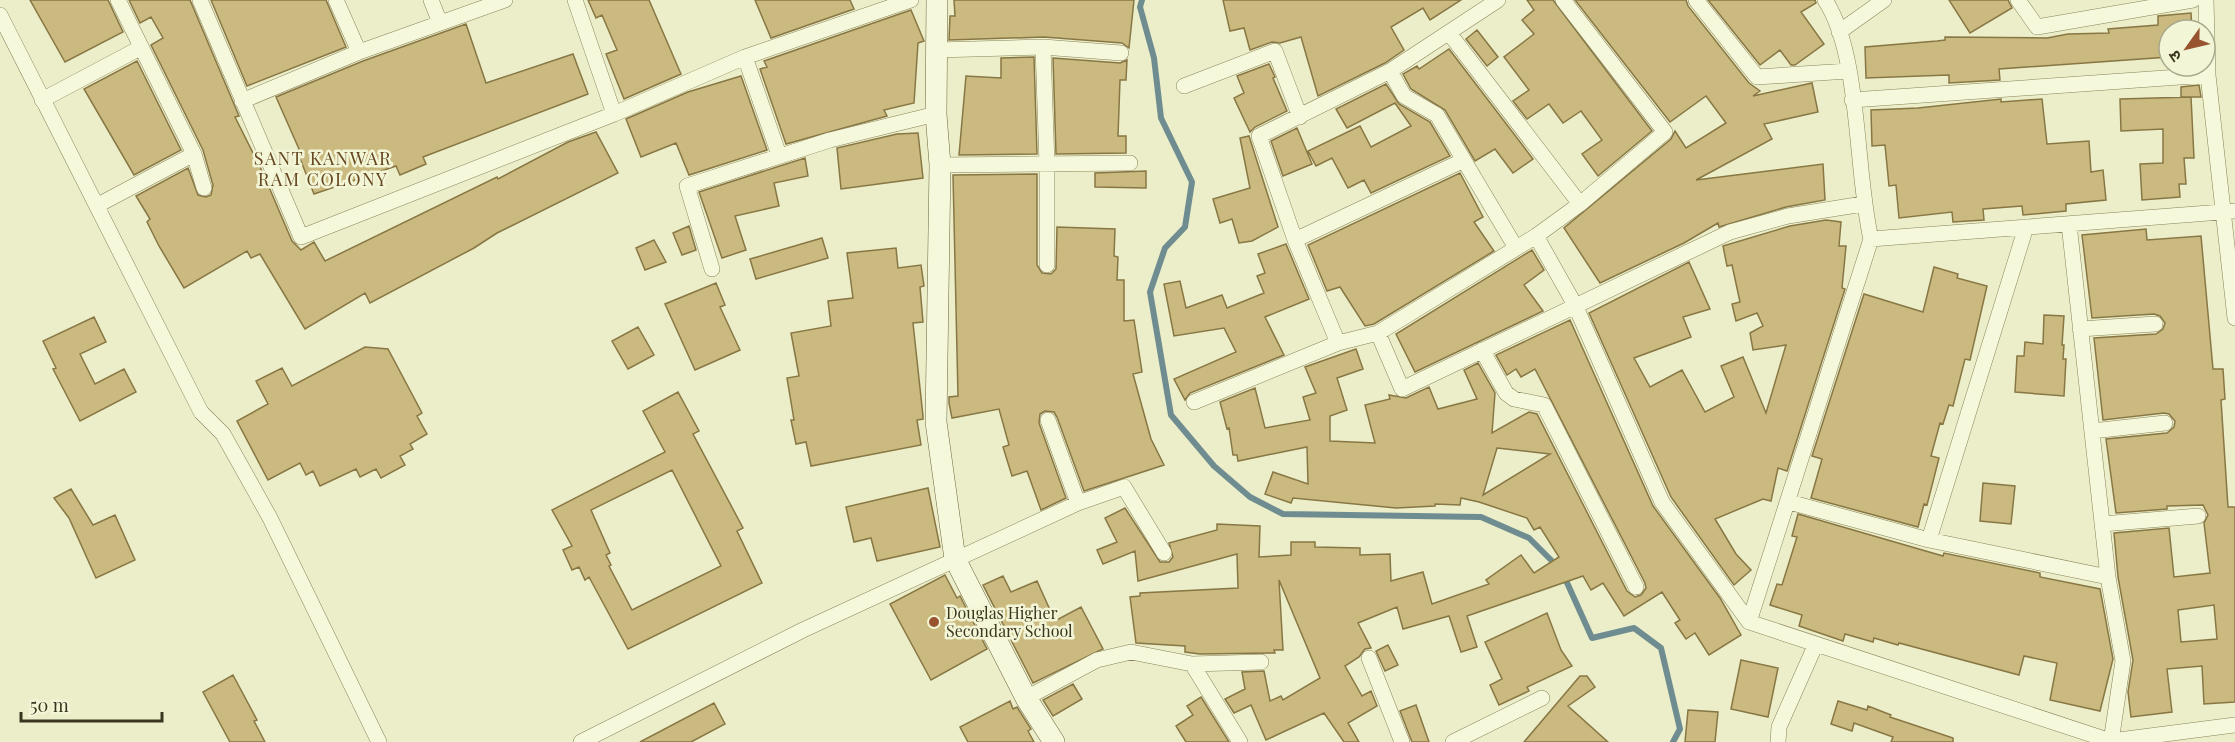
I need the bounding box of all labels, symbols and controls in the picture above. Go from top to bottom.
north arrow [2157,18,2217,78]
text: उ [2162,46,2185,66]
district label: SANT KANWAR RAM COLONY [254,146,392,191]
place label: Douglas Higher Secondary School [946,602,1073,641]
marker: Douglas Higher Secondary School [927,615,941,629]
scale bar [21,685,162,723]
text: 50 m [30,693,69,717]

